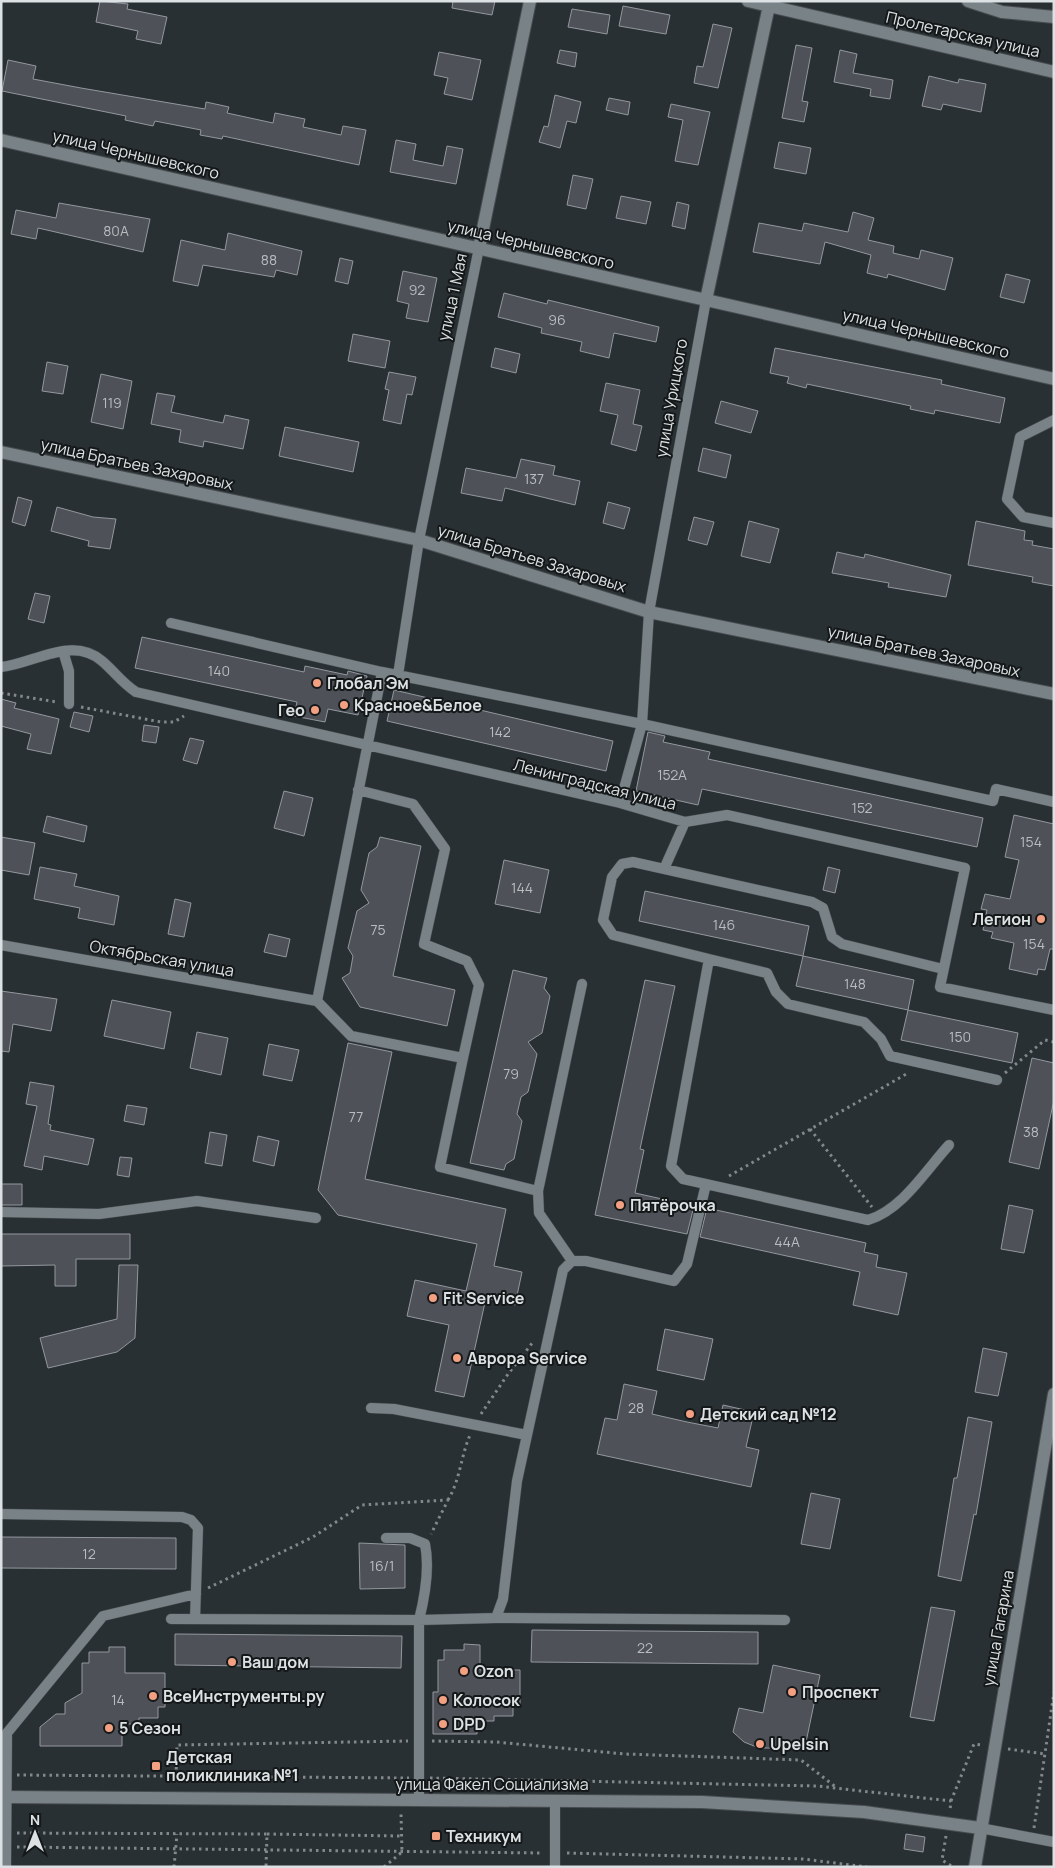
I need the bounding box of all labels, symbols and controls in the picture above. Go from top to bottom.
street label: Пролетарская улица [884,6,1042,62]
street label: улица Чернышевского [50,124,222,184]
street label: улица Чернышевского [445,214,617,274]
house number: 80А [103,221,129,240]
house number: 88 [261,250,277,269]
street label: улица 1 Мая [432,251,472,343]
house number: 92 [409,280,425,299]
street label: улица Чернышевского [840,303,1012,363]
house number: 96 [548,310,566,329]
street label: улица Урицкого [650,337,692,459]
house number: 119 [102,393,122,412]
street label: улица Братьев Захаровых [39,433,236,495]
house number: 137 [524,469,544,488]
street label: улица Братьев Захаровых [435,519,630,597]
street label: улица Братьев Захаровых [826,620,1023,682]
house number: 140 [208,661,230,680]
place label: Глобал Эм [327,672,409,694]
marker: Глобал Эм [311,677,323,689]
place label: Красное&Белое [354,694,482,716]
place label: Гео [278,699,305,721]
marker: Красное&Белое [338,699,350,711]
marker: Гео [309,704,321,716]
house number: 142 [489,722,511,741]
street label: Ленинградская улица [511,753,679,815]
house number: 152А [657,765,687,784]
house number: 152 [851,798,873,817]
house number: 154 [1020,832,1042,851]
house number: 144 [511,878,533,897]
place label: Легион [973,908,1031,930]
marker: Легион [1035,913,1047,925]
house number: 146 [713,915,735,934]
house number: 75 [370,920,386,939]
street label: Октябрьская улица [88,934,236,982]
house number: 154 [1023,934,1045,953]
house number: 148 [844,974,866,993]
house number: 150 [949,1027,971,1046]
house number: 79 [503,1064,519,1083]
house number: 77 [349,1107,363,1126]
house number: 38 [1023,1122,1039,1141]
place label: Пятёрочка [630,1194,716,1216]
marker: Пятёрочка [614,1199,626,1211]
house number: 44А [774,1232,800,1251]
place label: Fit Service [443,1287,525,1309]
marker: Fit Service [427,1292,439,1304]
place label: Аврора Service [467,1347,588,1369]
marker: Аврора Service [451,1352,463,1364]
house number: 28 [628,1398,644,1417]
place label: Детский сад №12 [700,1403,836,1425]
marker: Детский сад №12 [684,1408,696,1420]
house number: 12 [82,1544,96,1563]
house number: 16/1 [369,1556,395,1575]
street label: улица Гагарина [977,1568,1019,1688]
house number: 22 [637,1638,653,1657]
place label: Ваш дом [242,1651,309,1673]
marker: Ваш дом [226,1656,238,1668]
place label: Ozon [474,1660,514,1682]
marker: Ozon [458,1665,470,1677]
place label: Проспект [802,1681,879,1703]
place label: ВсеИнструменты.ру [163,1685,324,1707]
marker: Проспект [786,1686,798,1698]
place label: Колосок [453,1689,520,1711]
house number: 14 [111,1690,125,1709]
marker: ВсеИнструменты.ру [147,1690,159,1702]
marker: Колосок [437,1694,449,1706]
place label: DPD [453,1713,486,1735]
place label: 5 Сезон [119,1717,181,1739]
marker: DPD [437,1718,449,1730]
marker: 5 Сезон [103,1722,115,1734]
place label: Upelsin [770,1733,829,1755]
marker: Upelsin [754,1738,766,1750]
place label: Детская поликлиника №1 [166,1746,299,1786]
marker: Детская поликлиника №1 [150,1760,162,1772]
street label: улица Факел Социализма [395,1773,589,1795]
north arrow [10,1808,60,1858]
text: N [30,1810,40,1829]
place label: Техникум [446,1825,522,1847]
marker: Техникум [430,1830,442,1842]

